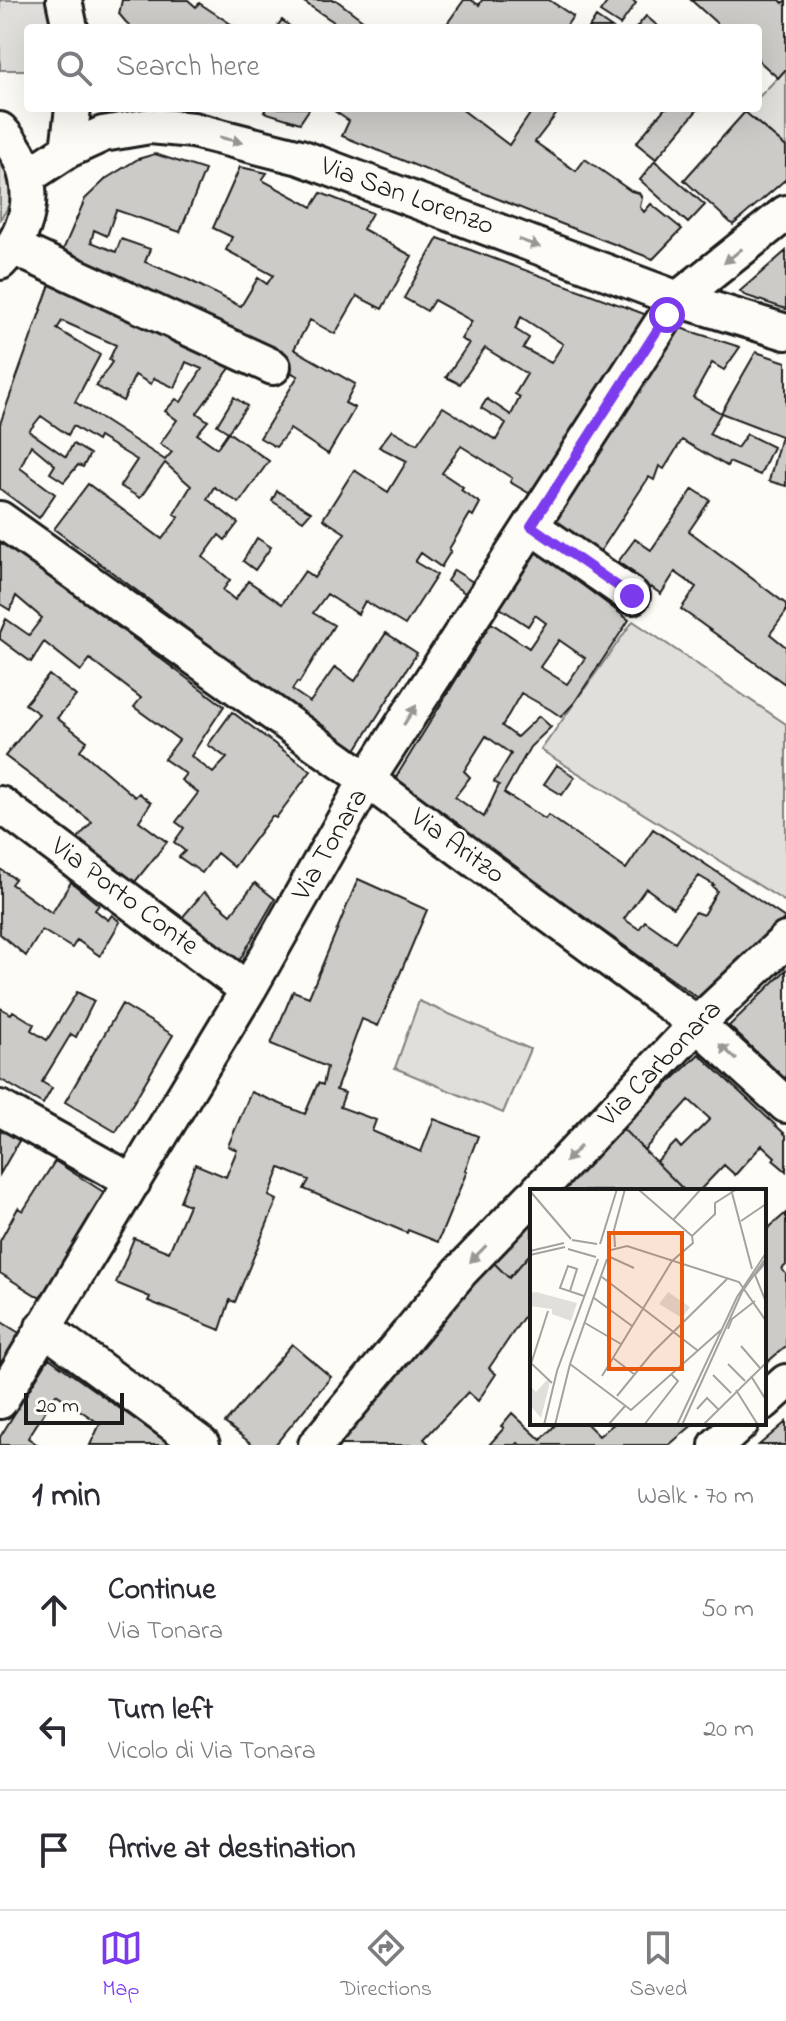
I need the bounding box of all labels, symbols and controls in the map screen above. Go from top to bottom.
search box [24,24,762,112]
icon: search [52,46,96,90]
text: Search here [116,46,260,90]
one-way arrow [219,134,244,146]
street label: Via San Lorenzo [314,146,499,247]
one-way arrow [518,237,542,250]
one-way arrow [723,247,743,264]
route start [649,297,685,333]
route end [614,578,650,614]
one-way arrow [402,704,416,726]
street label: Via Tonara [282,781,380,910]
street label: Via Aritzo [400,798,513,895]
street label: Via Porto Conte [41,827,207,967]
street label: Via Carbonara [589,991,732,1138]
one-way arrow [719,1044,738,1062]
one-way arrow [564,1144,583,1163]
inset map [530,1189,766,1425]
one-way arrow [469,1244,487,1263]
scale bar [24,1389,124,1425]
text: 20 m [36,1391,79,1423]
text: 1 min [32,1472,101,1522]
text: Walk · 70 m [637,1478,754,1516]
text: Continue [108,1569,216,1613]
icon: ahead [32,1588,76,1632]
text: 50 m [701,1591,754,1629]
text: Via Tonara [108,1613,223,1651]
text: Turn left [108,1689,213,1733]
icon: left [32,1708,76,1752]
text: 20 m [703,1711,754,1749]
text: Vicolo di Via Tonara [108,1733,316,1771]
icon: arrive [32,1828,76,1872]
text: Arrive at destination [108,1828,356,1872]
tab: Map [99,1926,143,2006]
tab: Directions [341,1926,432,2006]
tab: Saved [630,1926,687,2006]

